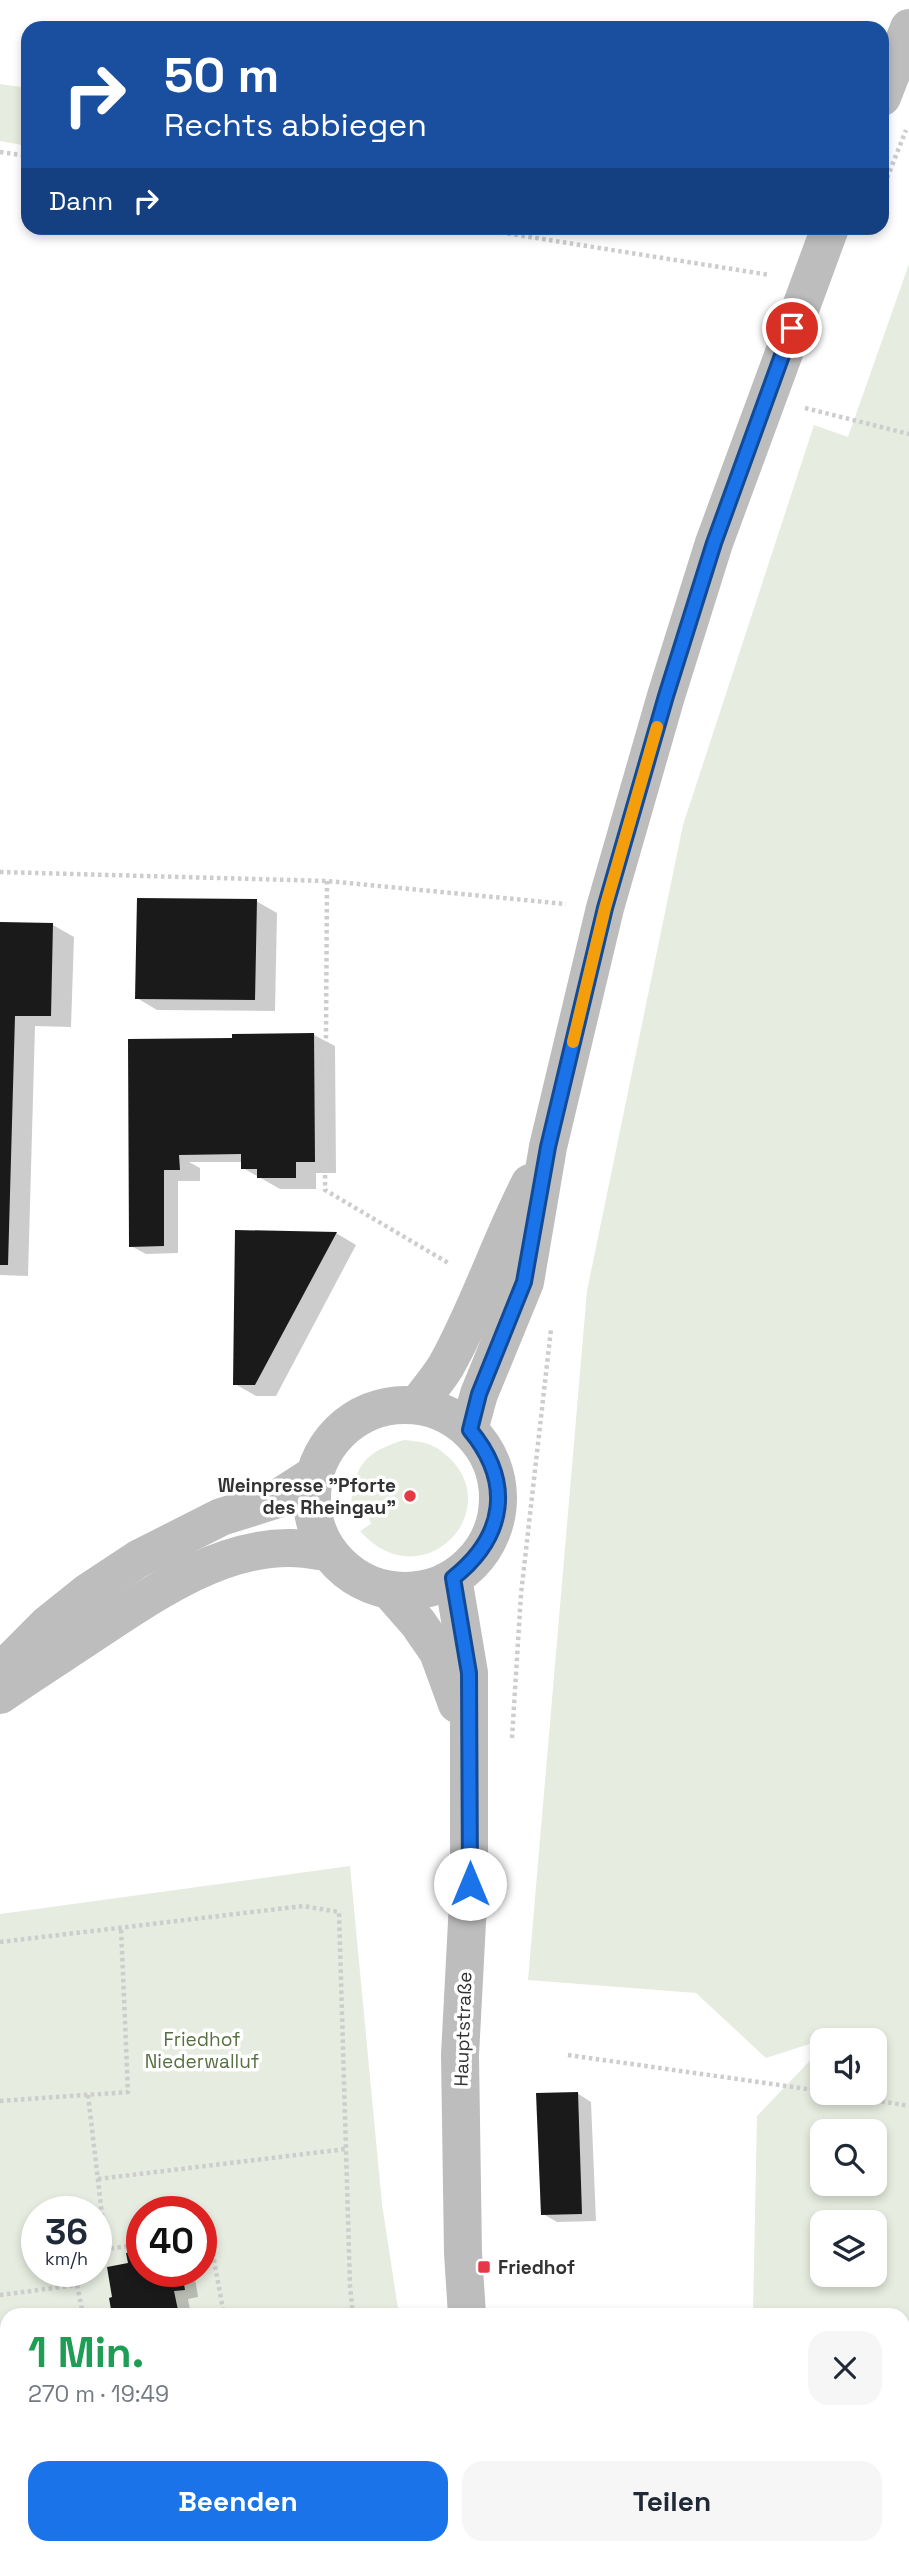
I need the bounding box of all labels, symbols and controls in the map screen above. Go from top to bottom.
text: 50 m [164,44,279,106]
icon: right [49,49,140,140]
text: Rechts abbiegen [164,105,427,145]
icon: right [127,182,165,220]
text: Dann [49,184,113,218]
pin [762,298,822,358]
icon: arrive [773,309,811,347]
place label: Weinpresse "Pforte des Rheingau" [218,1473,396,1520]
marker: Weinpresse "Pforte des Rheingau" [402,1488,418,1504]
position arrow [433,1847,507,1921]
street label: Hauptstraße [449,1971,477,2087]
park label: Friedhof Niederwalluf [145,2027,259,2074]
map controls [810,2028,887,2287]
button: sound [810,2028,887,2105]
button: search [810,2119,887,2196]
speed limit sign: 40 [126,2196,217,2287]
text: 36 [45,2210,88,2254]
button: layers [810,2210,887,2287]
text: km/h [45,2247,88,2270]
place label: Friedhof [498,2255,575,2280]
marker: Friedhof [476,2259,492,2275]
text: 1 Min. [28,2326,144,2379]
button: close [808,2331,882,2405]
text: 270 m · 19:49 [28,2379,169,2409]
button: Beenden [28,2461,448,2541]
button: Teilen [462,2461,882,2541]

